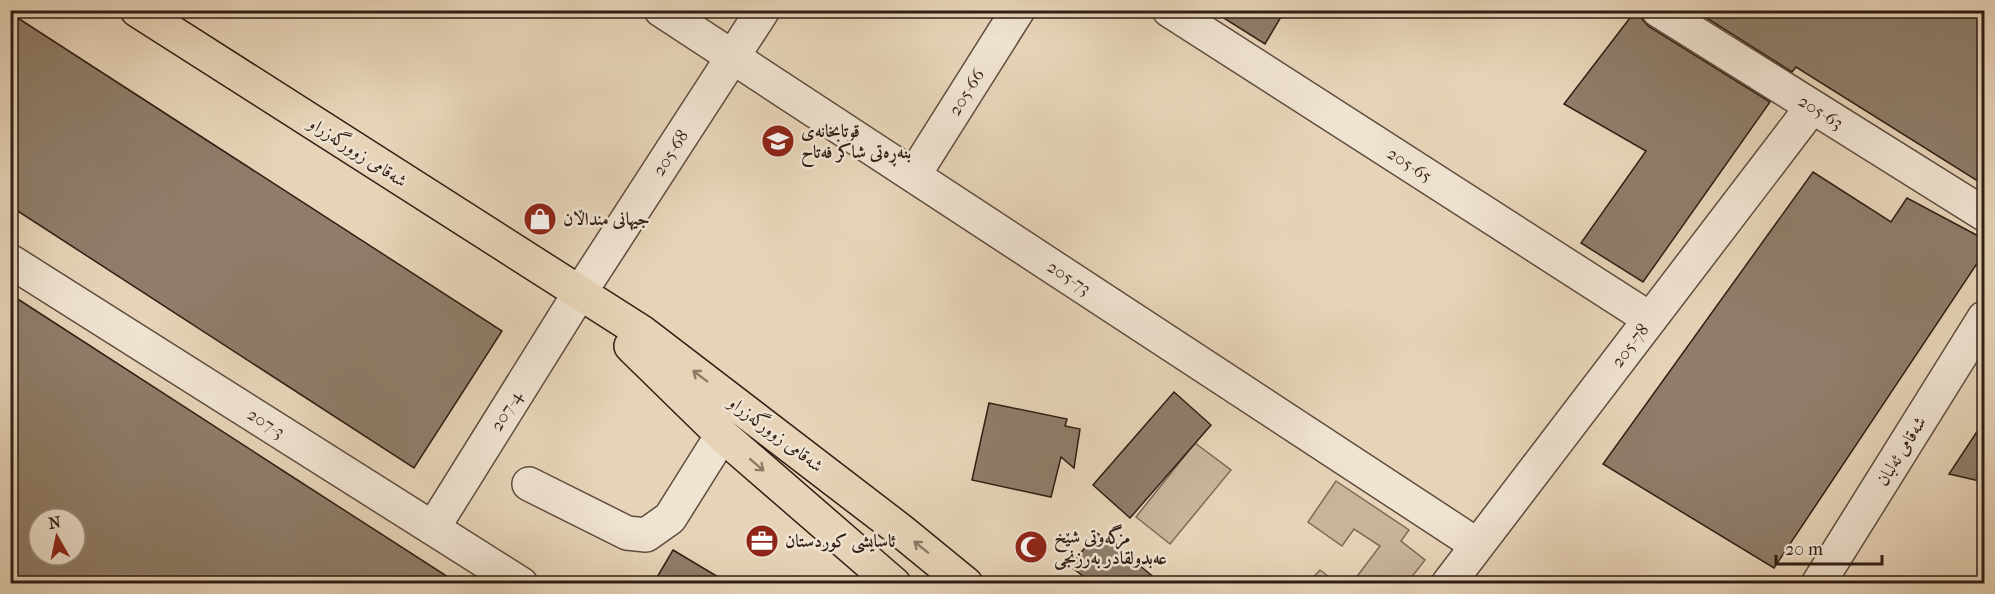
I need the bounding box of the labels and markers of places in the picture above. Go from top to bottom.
place label: قوتابخانەی بنەڕەتی شاكر فەتاح [801,121,911,168]
school or university icon: قوتابخانەی بنەڕەتی شاكر فەتاح [760,123,796,159]
shop icon: جیهانی منداڵان [522,201,558,237]
place label: جیهانی منداڵان [563,209,650,231]
office icon: ئاسایشی كوردستان [744,523,780,559]
place label: مزگەوتی شێخ عەبدولقادر بەرزنجی [1054,524,1167,570]
mosque icon: مزگەوتی شێخ عەبدولقادر بەرزنجی [1013,529,1049,565]
place label: ئاسایشی كوردستان [785,531,896,554]

